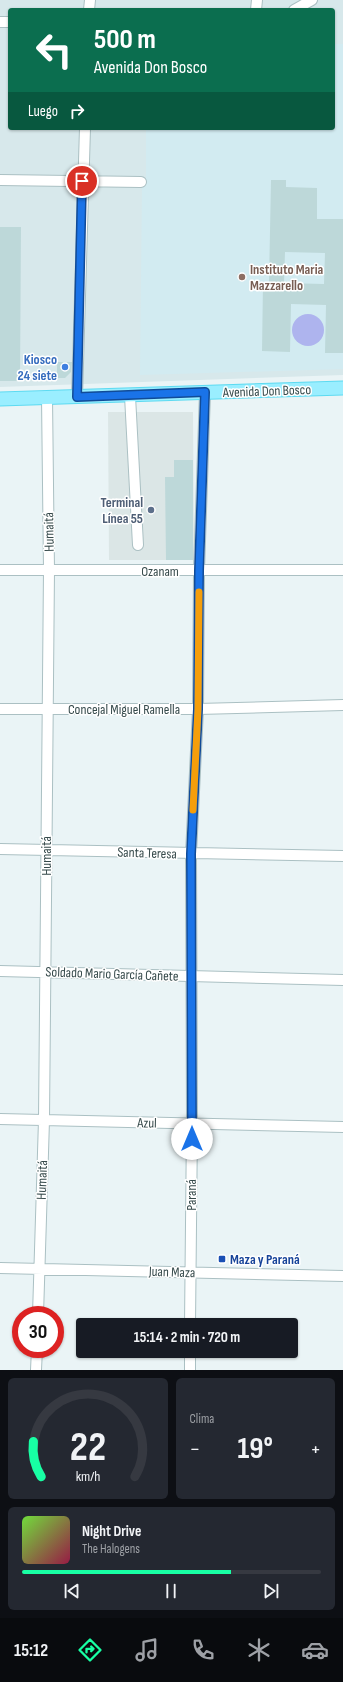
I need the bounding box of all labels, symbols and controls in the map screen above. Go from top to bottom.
text: 500 m [94,23,156,56]
icon: left [28,24,80,76]
text: Avenida Don Bosco [94,57,207,78]
icon: right [66,100,88,122]
text: Luego [28,102,58,121]
pin [65,164,99,198]
icon: arrive [71,170,93,192]
place label: Instituto Maria Mazzarello [250,261,323,294]
marker: Instituto Maria Mazzarello [237,272,247,282]
place label: Kiosco 24 siete [18,351,57,384]
marker: Kiosco 24 siete [60,362,70,372]
street label: Avenida Don Bosco [222,381,312,401]
place label: Terminal Línea 55 [101,494,143,527]
marker: Terminal Línea 55 [146,505,156,515]
street label: Humaitá [40,512,58,552]
street label: Ozanam [141,563,179,580]
street label: Concejal Miguel Ramella [68,701,180,718]
street label: Humaitá [38,836,55,876]
street label: Santa Teresa [117,843,177,863]
street label: Soldado Mario García Cañete [45,963,179,985]
street label: Azul [136,1114,157,1132]
position arrow [171,1118,213,1160]
street label: Humaitá [33,1160,51,1200]
street label: Paraná [183,1179,200,1211]
place label: Maza y Paraná [230,1251,300,1268]
marker: Maza y Paraná [217,1254,227,1264]
street label: Juan Maza [147,1263,196,1281]
speed limit sign: 30 [12,1306,64,1358]
text: 15:14 · 2 min · 720 m [134,1328,240,1347]
text: Clima [190,1411,214,1427]
text: 22 [70,1422,106,1471]
text: 19° [238,1431,273,1467]
text: − [190,1436,200,1463]
text: + [310,1436,321,1463]
text: km/h [75,1467,100,1484]
text: Night Drive [82,1522,141,1541]
text: The Halogens [82,1541,140,1557]
icon: previous [61,1580,83,1602]
icon: pause [160,1580,182,1602]
icon: next [260,1580,282,1602]
icon: directions [76,1636,104,1664]
icon: music [133,1636,161,1664]
icon: phone [189,1636,217,1664]
icon: climate [245,1636,273,1664]
icon: car [301,1636,329,1664]
text: 15:12 [14,1640,48,1661]

